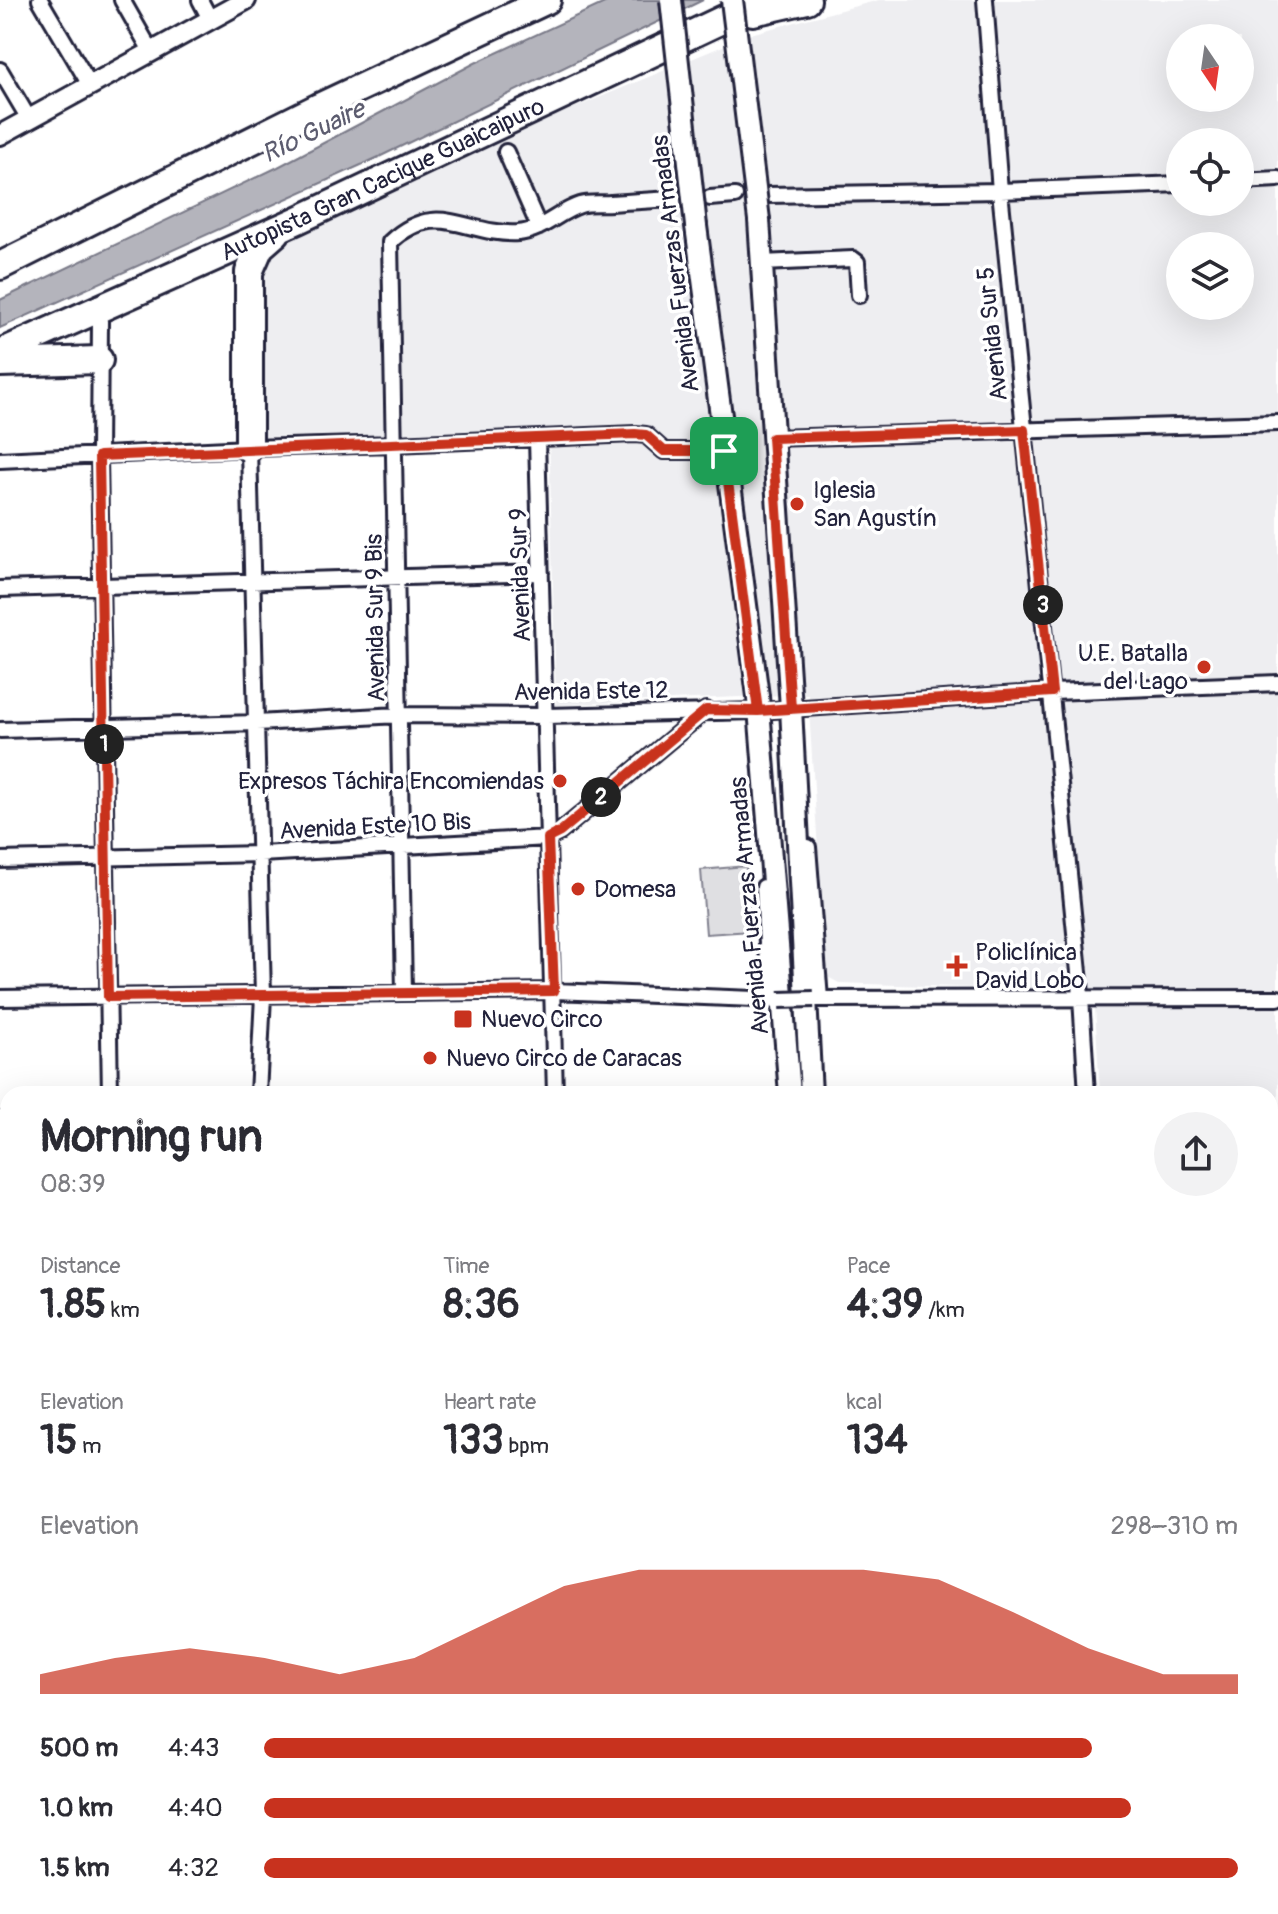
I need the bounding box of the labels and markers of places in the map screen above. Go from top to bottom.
pin [690,417,758,485]
place label: Iglesia San Agustín [813,476,937,533]
marker: Iglesia San Agustín [788,495,806,513]
pin: 3 [1023,585,1063,625]
place label: U.E. Batalla del Lago [1078,639,1188,696]
marker: U.E. Batalla del Lago [1195,658,1213,676]
pin: 1 [84,724,124,764]
place label: Expresos Táchira Encomiendas [238,767,544,796]
marker: Expresos Táchira Encomiendas [551,772,569,790]
pin: 2 [581,777,621,817]
place label: Domesa [594,875,676,904]
marker: Domesa [569,880,587,898]
place label: Policlínica David Lobo [975,938,1084,995]
marker: Policlínica David Lobo [946,955,968,977]
place label: Nuevo Circo [481,1005,603,1034]
marker: Nuevo Circo [452,1008,474,1030]
place label: Nuevo Circo de Caracas [446,1044,682,1073]
marker: Nuevo Circo de Caracas [421,1049,439,1067]

